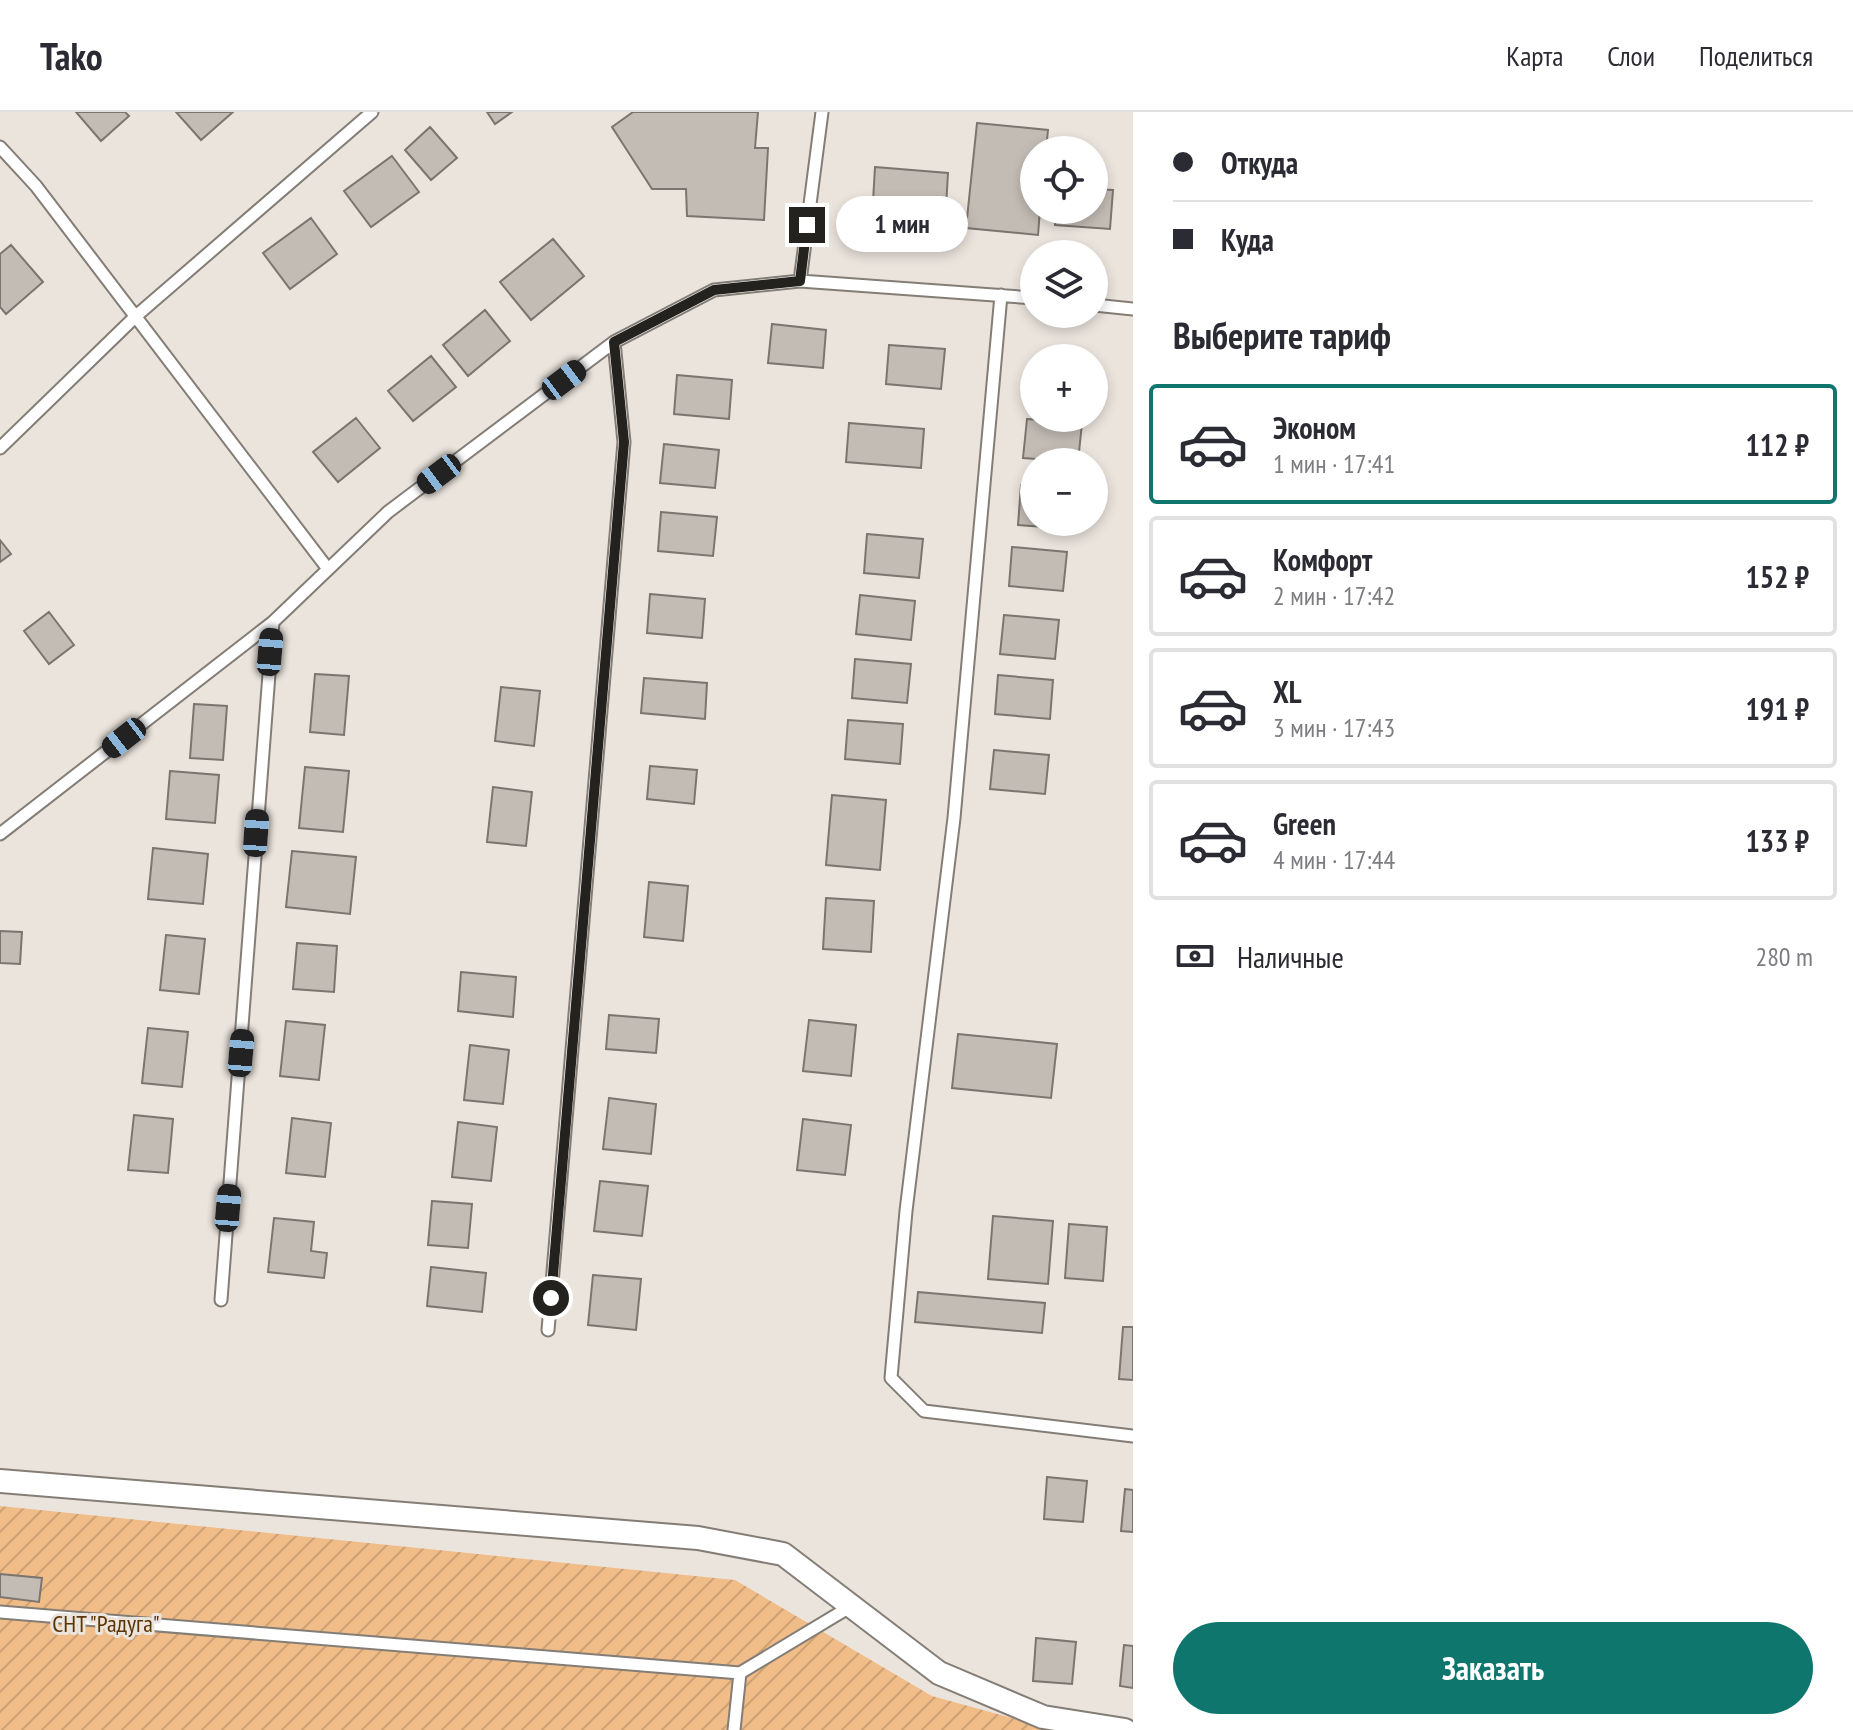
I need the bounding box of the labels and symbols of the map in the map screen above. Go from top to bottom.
callout: 1 мин [835,197,967,253]
route end [789,207,825,243]
car [538,356,590,404]
car [413,450,465,498]
car [256,627,284,677]
car [98,714,150,762]
car [242,808,270,858]
car [227,1028,255,1078]
car [214,1183,242,1233]
route start [533,1280,569,1316]
park label: СНТ "Радуга" [52,1608,160,1639]

